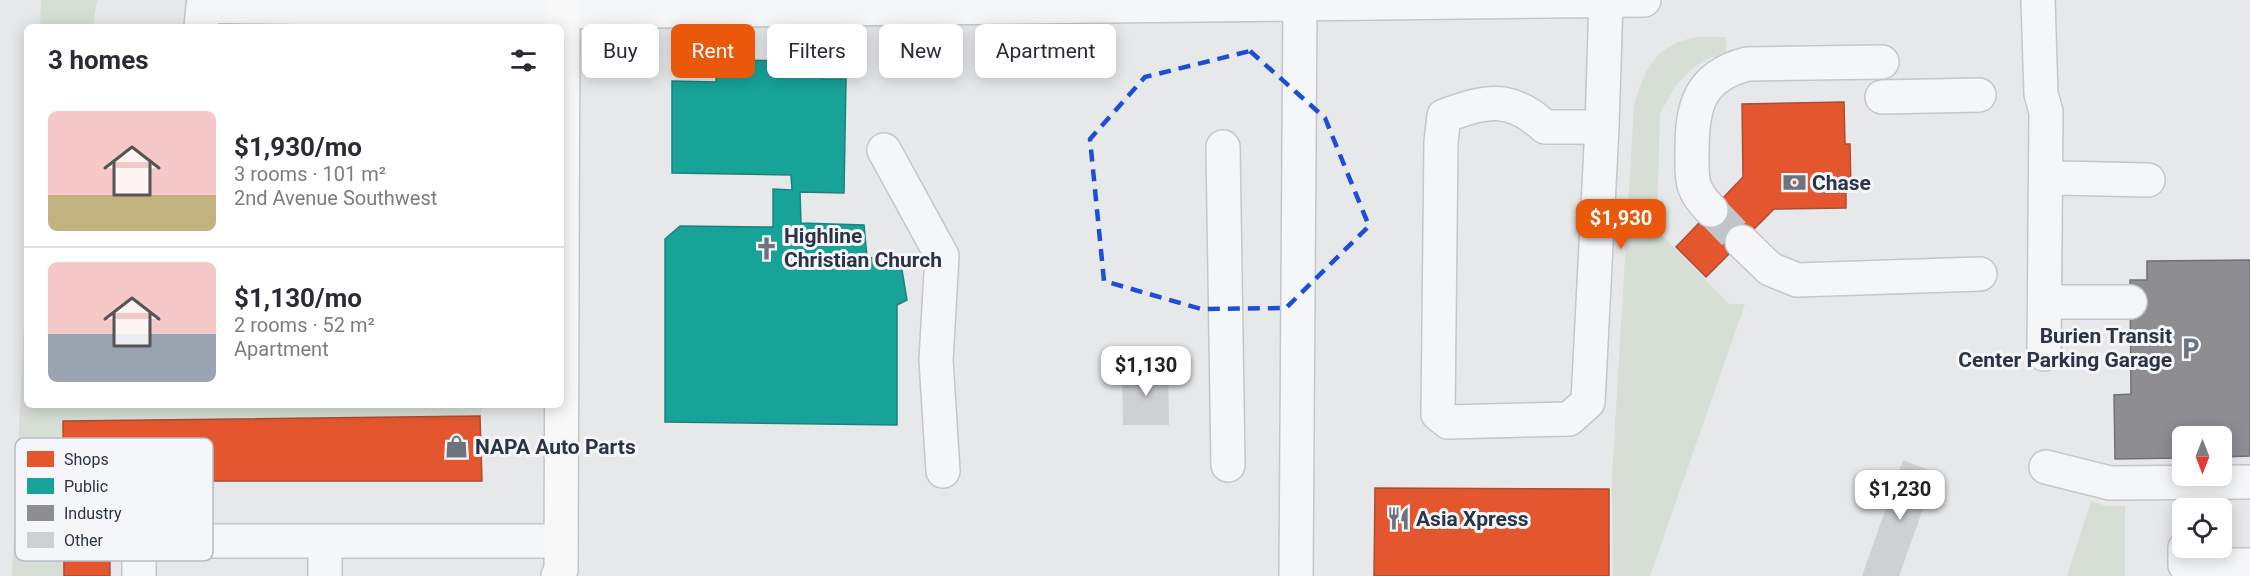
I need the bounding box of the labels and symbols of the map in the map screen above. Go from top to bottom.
bank icon: Chase [1781,170,1807,196]
place label: Chase [1812,171,1871,195]
pin: $1,930 [1572,199,1670,250]
place label: Highline Christian Church [784,224,942,272]
church icon: Highline Christian Church [753,235,779,261]
place label: Burien Transit Center Parking Garage [1958,324,2172,372]
parking icon: Burien Transit Center Parking Garage [2177,335,2203,361]
pin: $1,130 [1097,346,1195,397]
north arrow [2172,426,2232,486]
shop icon: NAPA Auto Parts [444,434,470,460]
place label: NAPA Auto Parts [475,435,636,459]
legend [15,438,213,561]
text: Shops [64,450,109,469]
pin: $1,230 [1851,470,1949,521]
text: Public [64,477,108,496]
text: Industry [64,504,122,523]
restaurant icon: Asia Xpress [1385,506,1411,532]
place label: Asia Xpress [1416,507,1529,531]
text: Other [64,531,104,550]

